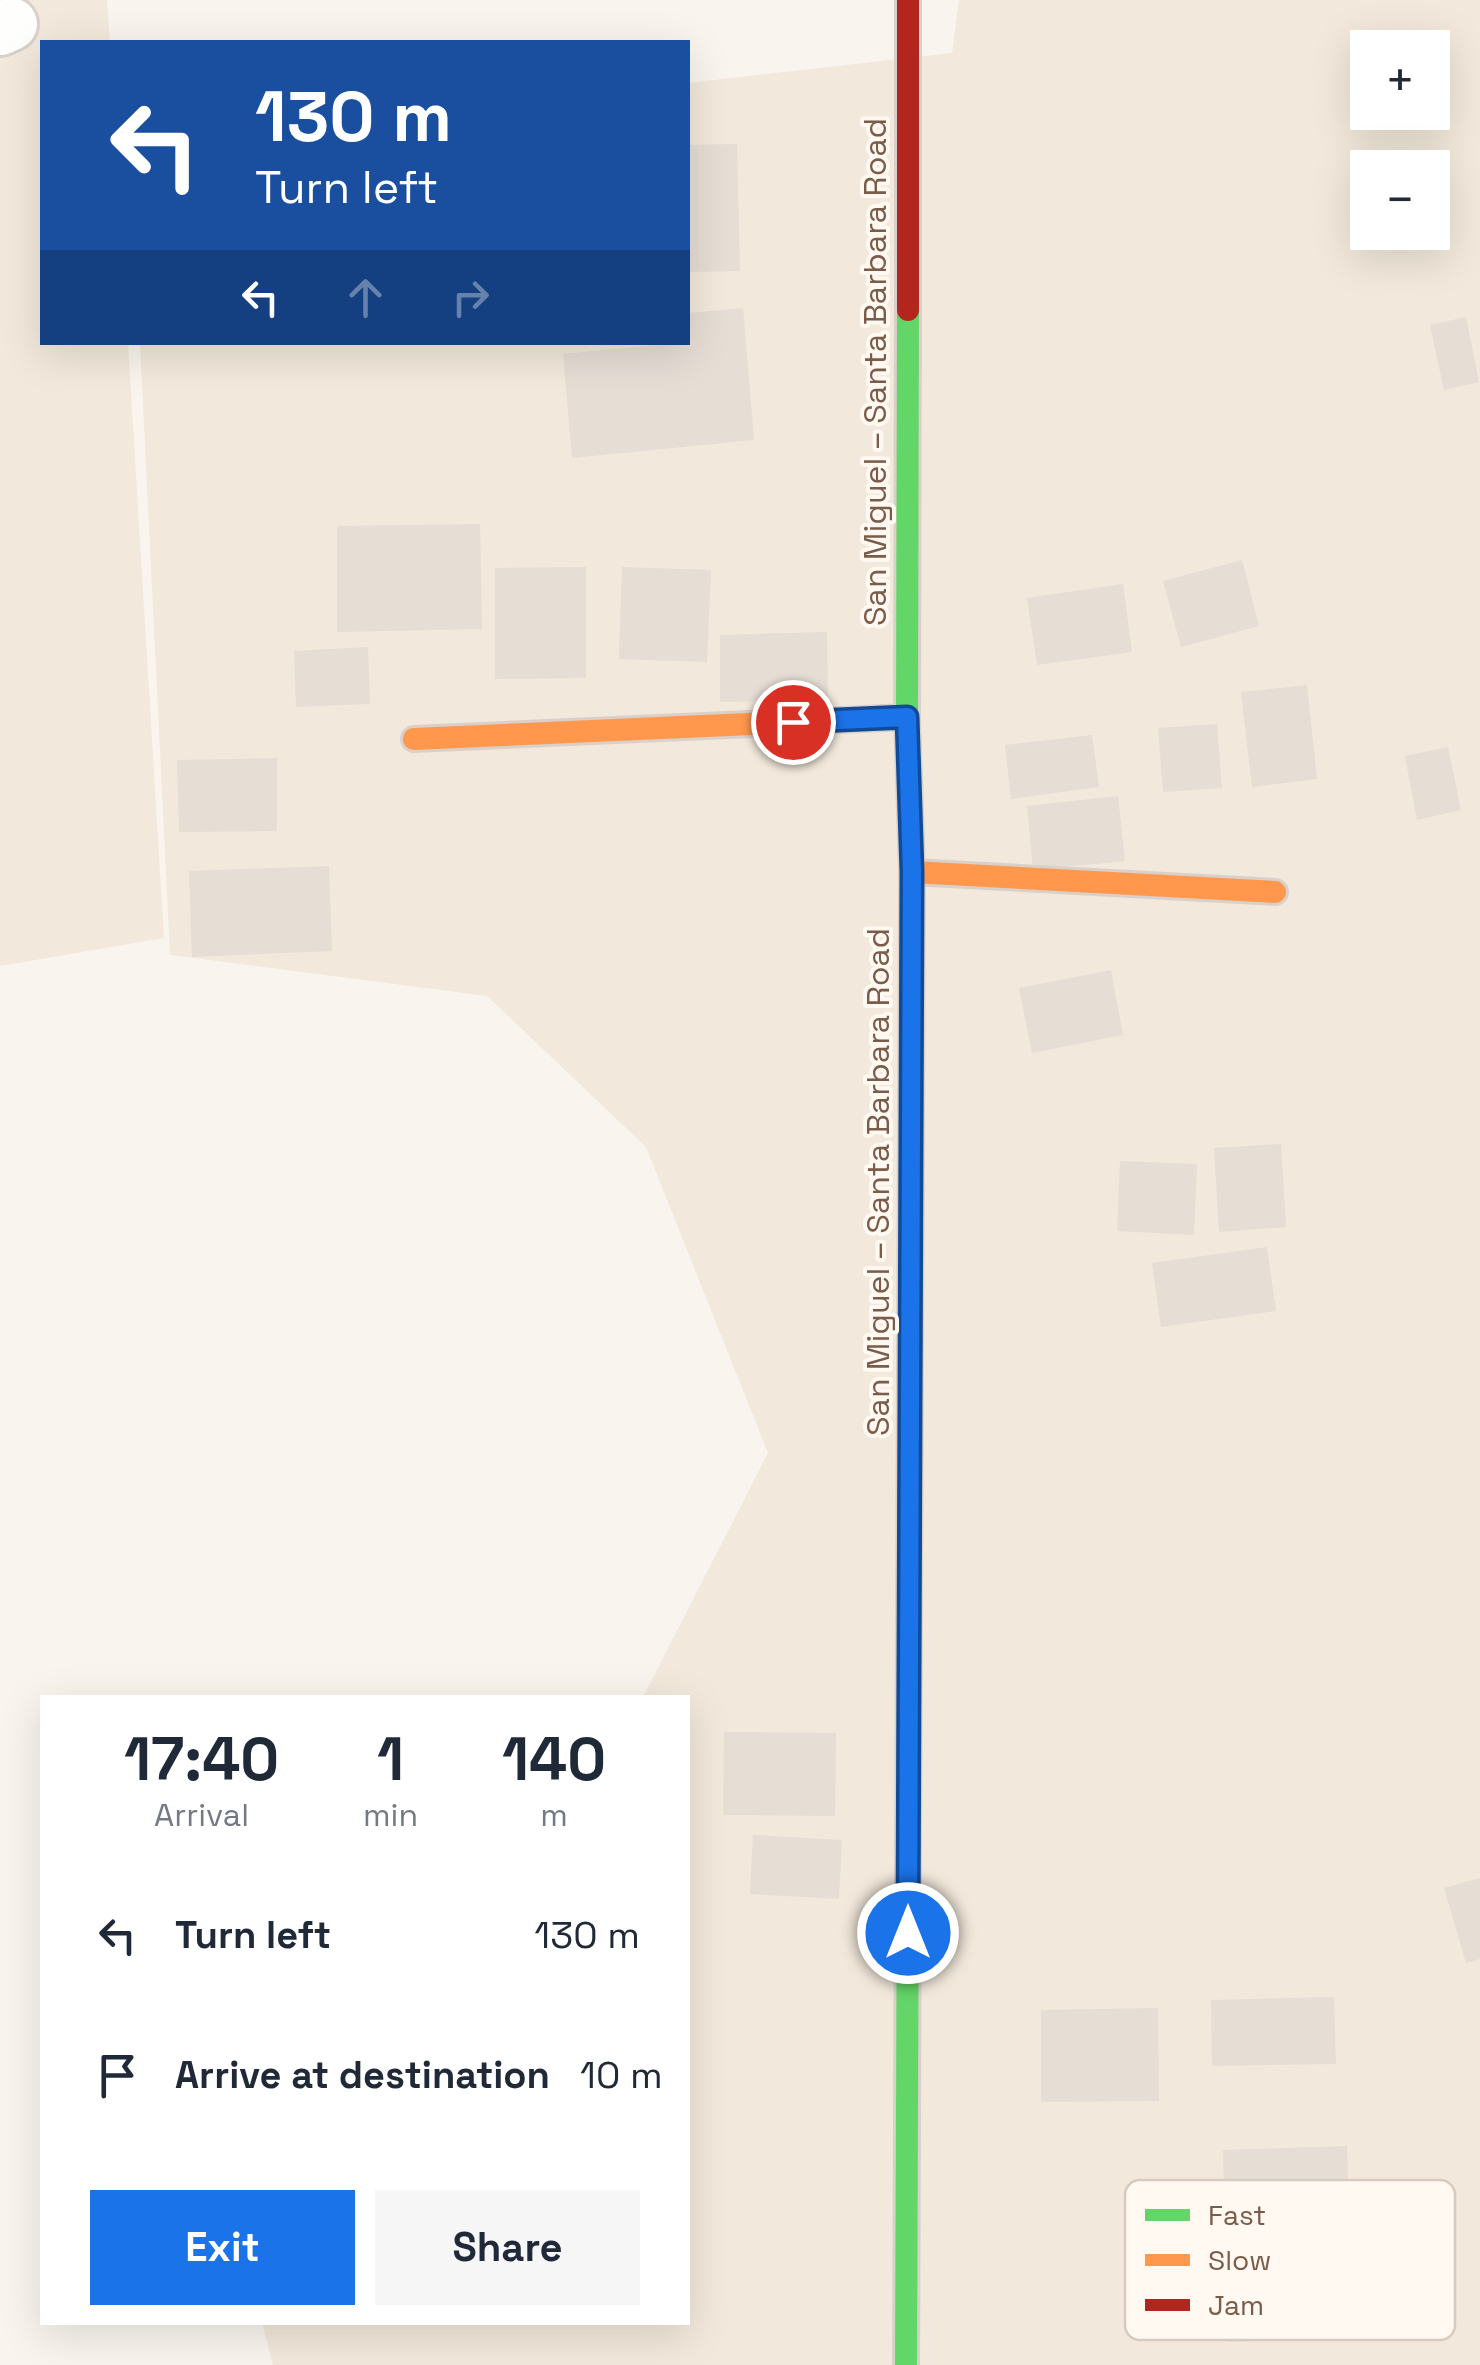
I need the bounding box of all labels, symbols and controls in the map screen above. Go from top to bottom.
map controls [1350,30,1450,250]
button: + [1350,30,1450,130]
text: 130 m [255,72,452,161]
icon: left [90,80,220,210]
street label: San Miguel – Santa Barbara Road [855,118,895,626]
button: − [1350,150,1450,250]
text: Turn left [255,159,438,216]
icon: left [233,270,288,325]
icon: ahead [338,270,393,325]
icon: right [443,270,498,325]
pin [751,680,836,765]
icon: arrive [766,695,821,750]
street label: San Miguel – Santa Barbara Road [858,928,898,1436]
text: 17:40 [124,1721,279,1798]
text: 1 [377,1721,404,1798]
text: 140 [502,1721,606,1798]
text: Arrival [154,1795,249,1835]
text: min [363,1795,418,1835]
text: m [540,1795,568,1835]
position arrow [856,1881,960,1985]
icon: left [90,1908,145,1963]
text: Turn left [175,1911,331,1959]
text: 130 m [534,1911,640,1959]
icon: arrive [90,2048,145,2103]
text: Arrive at destination [175,2051,550,2099]
text: 10 m [580,2051,663,2099]
legend [1125,2180,1455,2340]
button: Exit [90,2190,355,2305]
button: Share [375,2190,640,2305]
text: Fast [1208,2197,1266,2233]
text: Slow [1208,2242,1271,2278]
text: Jam [1208,2287,1264,2323]

